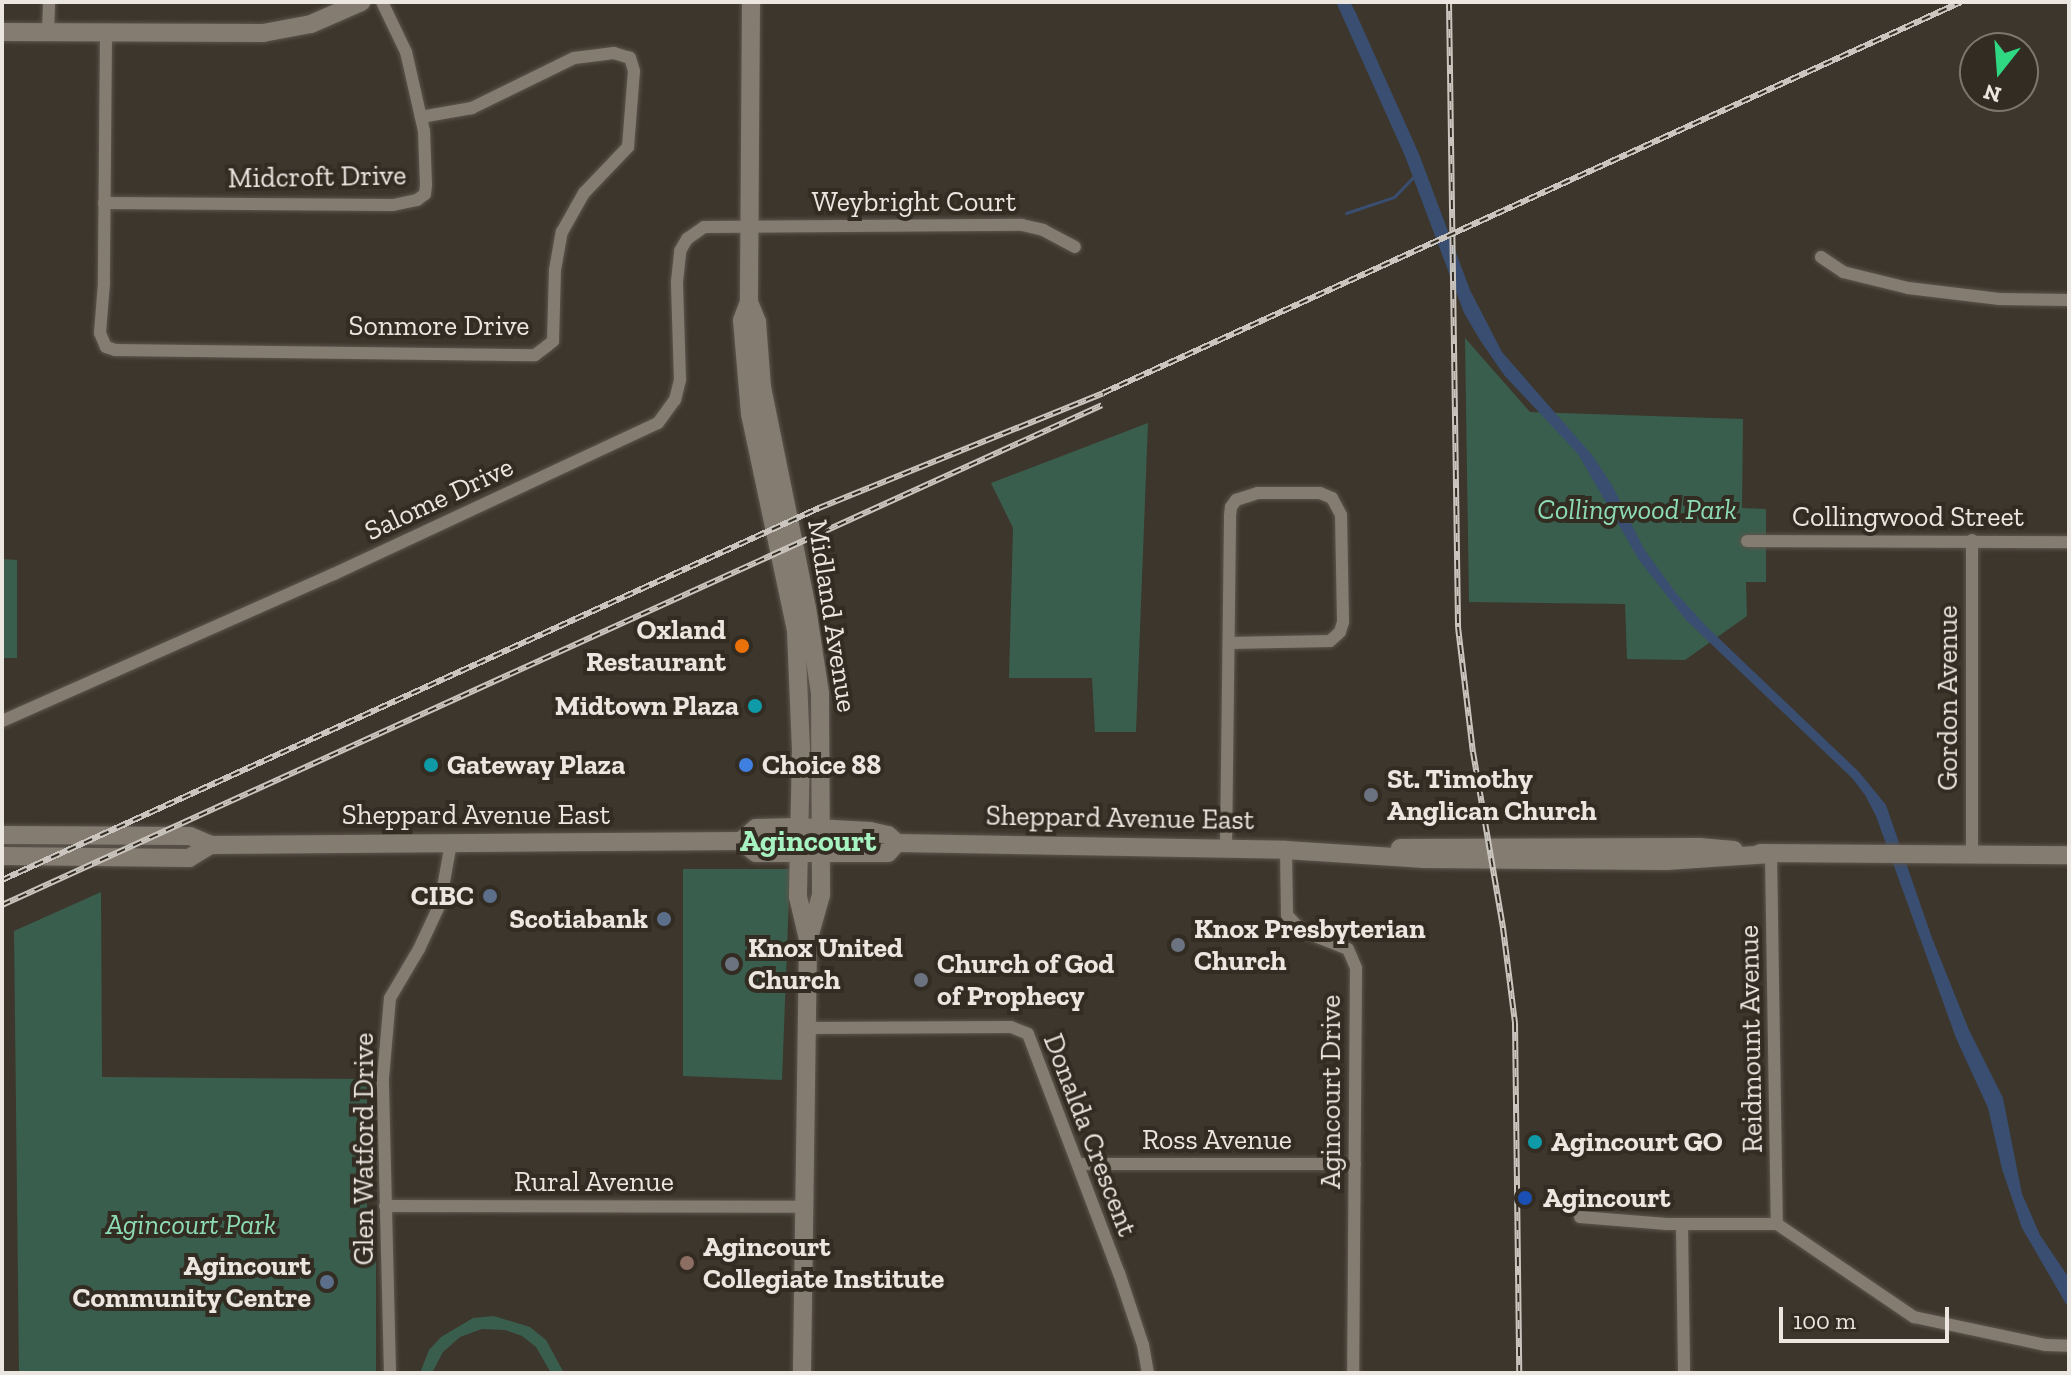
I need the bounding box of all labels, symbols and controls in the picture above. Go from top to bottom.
north arrow [1959,32,2039,112]
text: N [1980,78,2004,109]
street label: Midcroft Drive [227,159,407,195]
street label: Weybright Court [812,185,1016,219]
street label: Sonmore Drive [348,309,530,343]
street label: Salome Drive [359,450,519,548]
park label: Collingwood Park [1537,493,1737,527]
street label: Collingwood Street [1792,500,2024,534]
street label: Midland Avenue [800,517,864,715]
street label: Gordon Avenue [1931,605,1965,791]
place label: Oxland Restaurant [586,613,726,679]
marker: Oxland Restaurant [733,637,751,655]
place label: Midtown Plaza [555,689,739,723]
marker: Midtown Plaza [746,697,764,715]
place label: Gateway Plaza [447,748,626,782]
place label: Choice 88 [762,748,881,782]
marker: Gateway Plaza [422,756,440,774]
marker: Choice 88 [737,756,755,774]
place label: St. Timothy Anglican Church [1387,762,1597,828]
marker: St. Timothy Anglican Church [1362,786,1380,804]
street label: Sheppard Avenue East [341,798,611,832]
street label: Sheppard Avenue East [985,799,1255,837]
district label: Agincourt [740,823,876,859]
place label: CIBC [411,879,474,913]
marker: CIBC [481,887,499,905]
place label: Scotiabank [509,902,648,936]
marker: Scotiabank [655,910,673,928]
place label: Knox Presbyterian Church [1194,912,1426,978]
street label: Reidmount Avenue [1732,924,1770,1154]
place label: Knox United Church [748,931,903,997]
marker: Knox Presbyterian Church [1169,936,1187,954]
place label: Church of God of Prophecy [937,947,1114,1013]
marker: Knox United Church [723,955,741,973]
marker: Church of God of Prophecy [912,971,930,989]
street label: Agincourt Drive [1314,995,1348,1189]
street label: Donalda Crescent [1036,1029,1144,1241]
street label: Glen Watford Drive [347,1032,381,1266]
street label: Ross Avenue [1142,1123,1292,1157]
place label: Agincourt GO [1551,1125,1723,1159]
marker: Agincourt GO [1526,1133,1544,1151]
street label: Rural Avenue [514,1165,674,1199]
place label: Agincourt [1543,1181,1670,1215]
marker: Agincourt [1514,1187,1536,1209]
park label: Agincourt Park [106,1208,276,1242]
place label: Agincourt Collegiate Institute [703,1230,944,1296]
place label: Agincourt Community Centre [72,1249,311,1315]
marker: Agincourt Collegiate Institute [678,1254,696,1272]
marker: Agincourt Community Centre [318,1273,336,1291]
scale bar [1783,1291,1953,1341]
text: 100 m [1793,1306,1856,1335]

